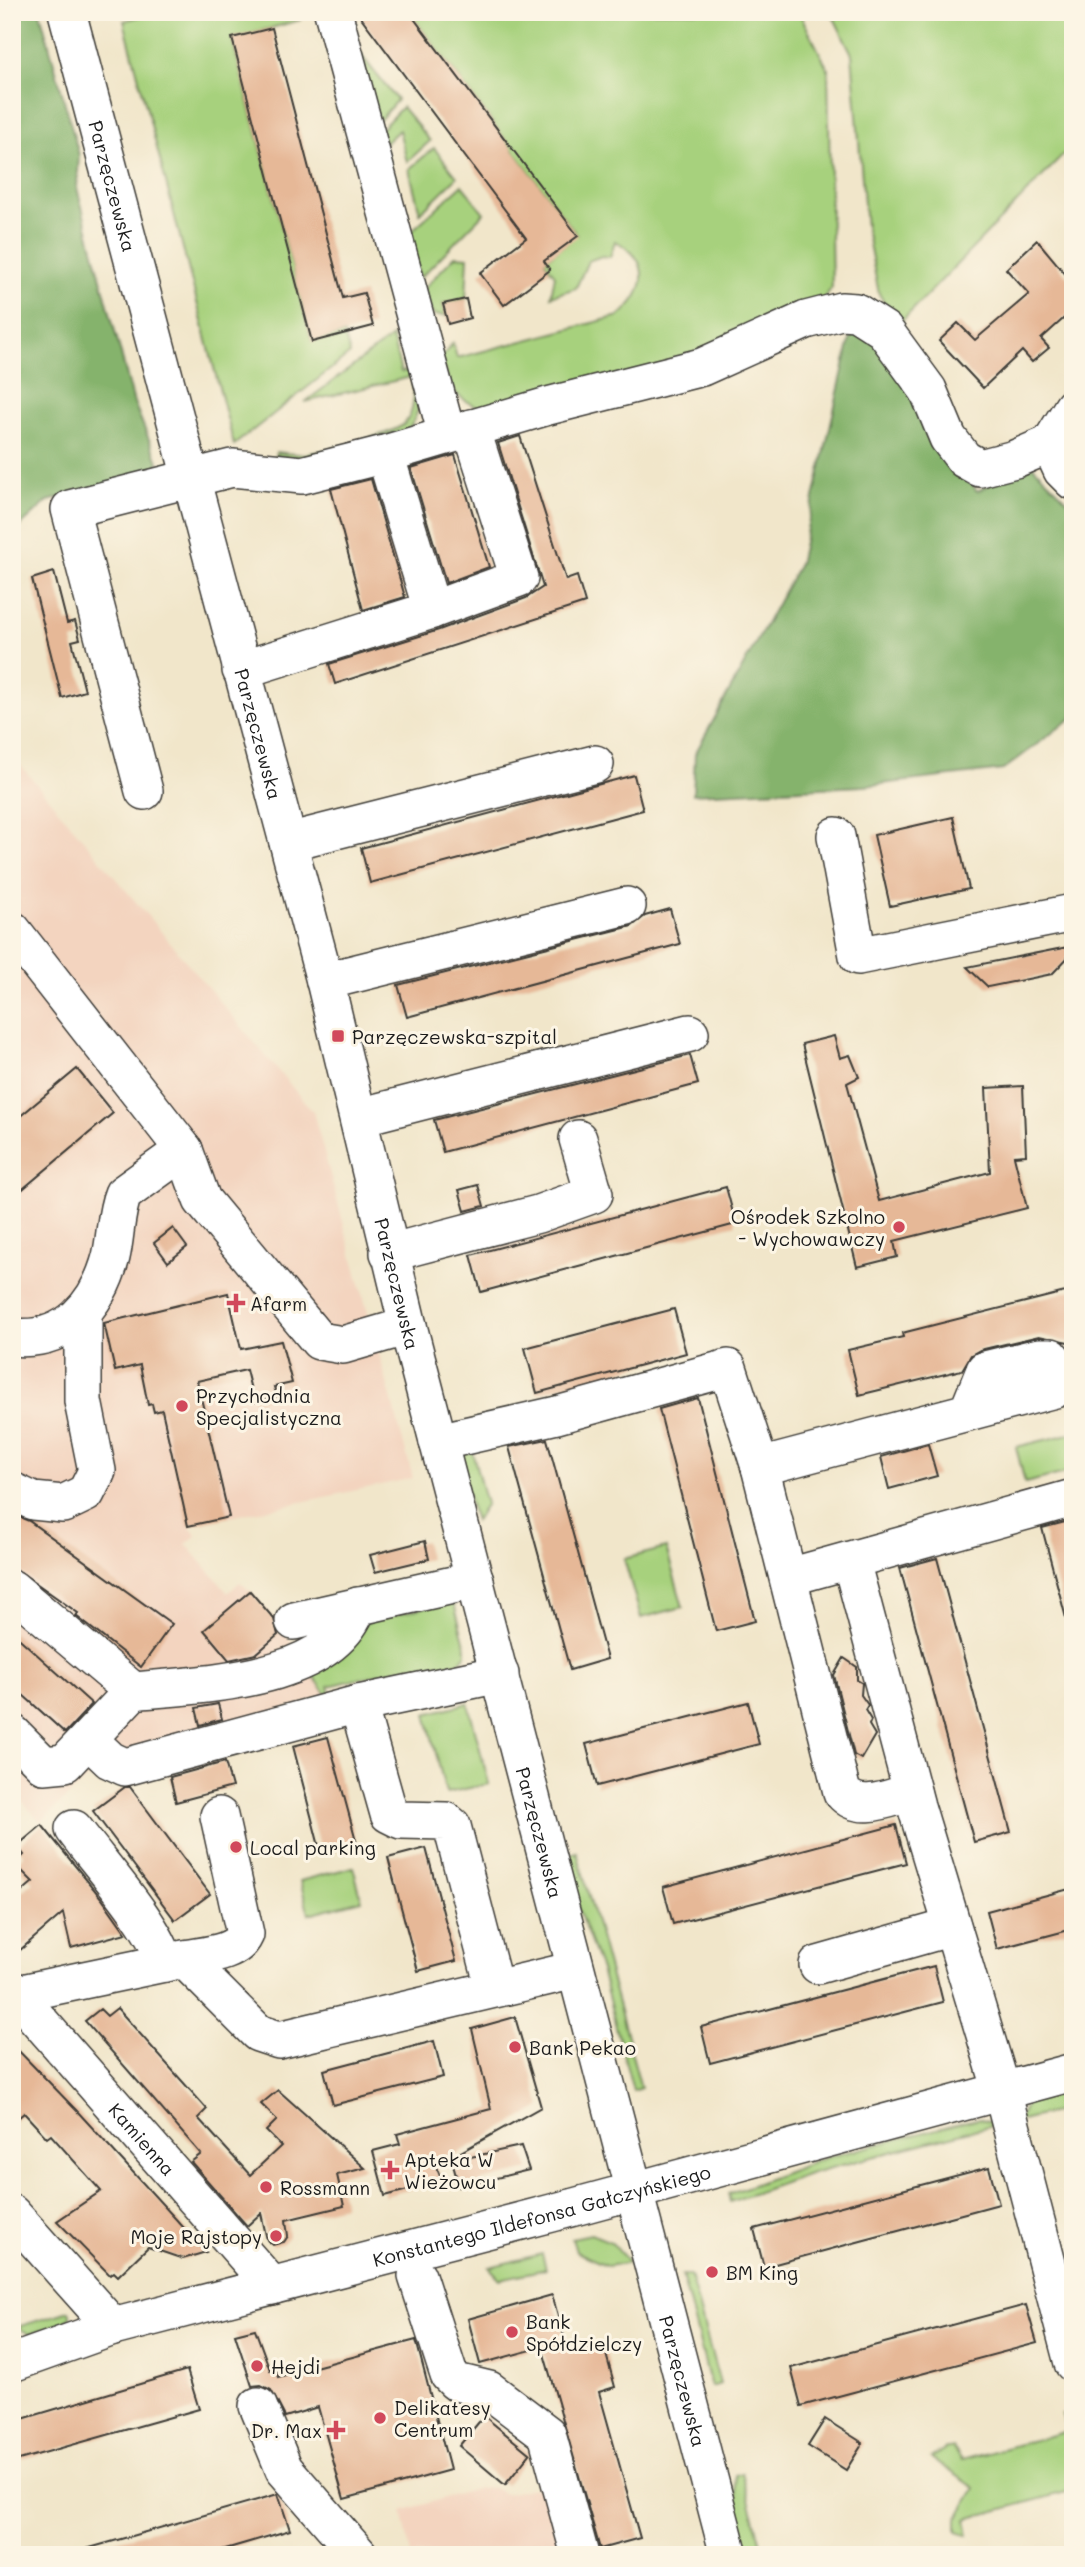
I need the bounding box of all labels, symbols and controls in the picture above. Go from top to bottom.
street label: Parzęczewska [84,118,143,254]
street label: Parzęczewska [230,666,289,802]
place label: Parzęczewska-szpital [352,1024,557,1049]
marker: Parzęczewska-szpital [330,1028,346,1044]
place label: Ośrodek Szkolno - Wychowawczy [731,1204,885,1251]
street label: Parzęczewska [370,1215,426,1352]
marker: Ośrodek Szkolno - Wychowawczy [891,1219,907,1235]
place label: Afarm [250,1291,307,1316]
marker: Afarm [228,1295,244,1311]
place label: Przychodnia Specjalistyczna [196,1383,342,1430]
marker: Przychodnia Specjalistyczna [174,1398,190,1414]
street label: Parzęczewska [511,1764,569,1901]
place label: Local parking [250,1835,376,1860]
marker: Local parking [228,1839,244,1855]
place label: Bank Pekao [529,2035,636,2060]
marker: Bank Pekao [507,2039,523,2055]
street label: Kamienna [104,2097,181,2180]
place label: Apteka W Wieżowcu [404,2147,496,2194]
street label: Konstantego Ildefonsa Gałczyńskiego [370,2158,713,2272]
marker: Apteka W Wieżowcu [382,2162,398,2178]
place label: Rossmann [280,2175,370,2200]
marker: Rossmann [258,2179,274,2195]
place label: Moje Rajstopy [130,2224,262,2249]
marker: Moje Rajstopy [268,2228,284,2244]
place label: BM King [726,2260,798,2285]
marker: BM King [704,2264,720,2280]
place label: Bank Spółdzielczy [526,2309,642,2356]
street label: Parzęczewska [654,2313,713,2449]
marker: Bank Spółdzielczy [504,2324,520,2340]
place label: Hejdi [271,2354,321,2379]
marker: Hejdi [249,2358,265,2374]
place label: Delikatesy Centrum [394,2395,491,2442]
marker: Delikatesy Centrum [372,2410,388,2426]
place label: Dr. Max [251,2418,322,2443]
marker: Dr. Max [328,2422,344,2438]

